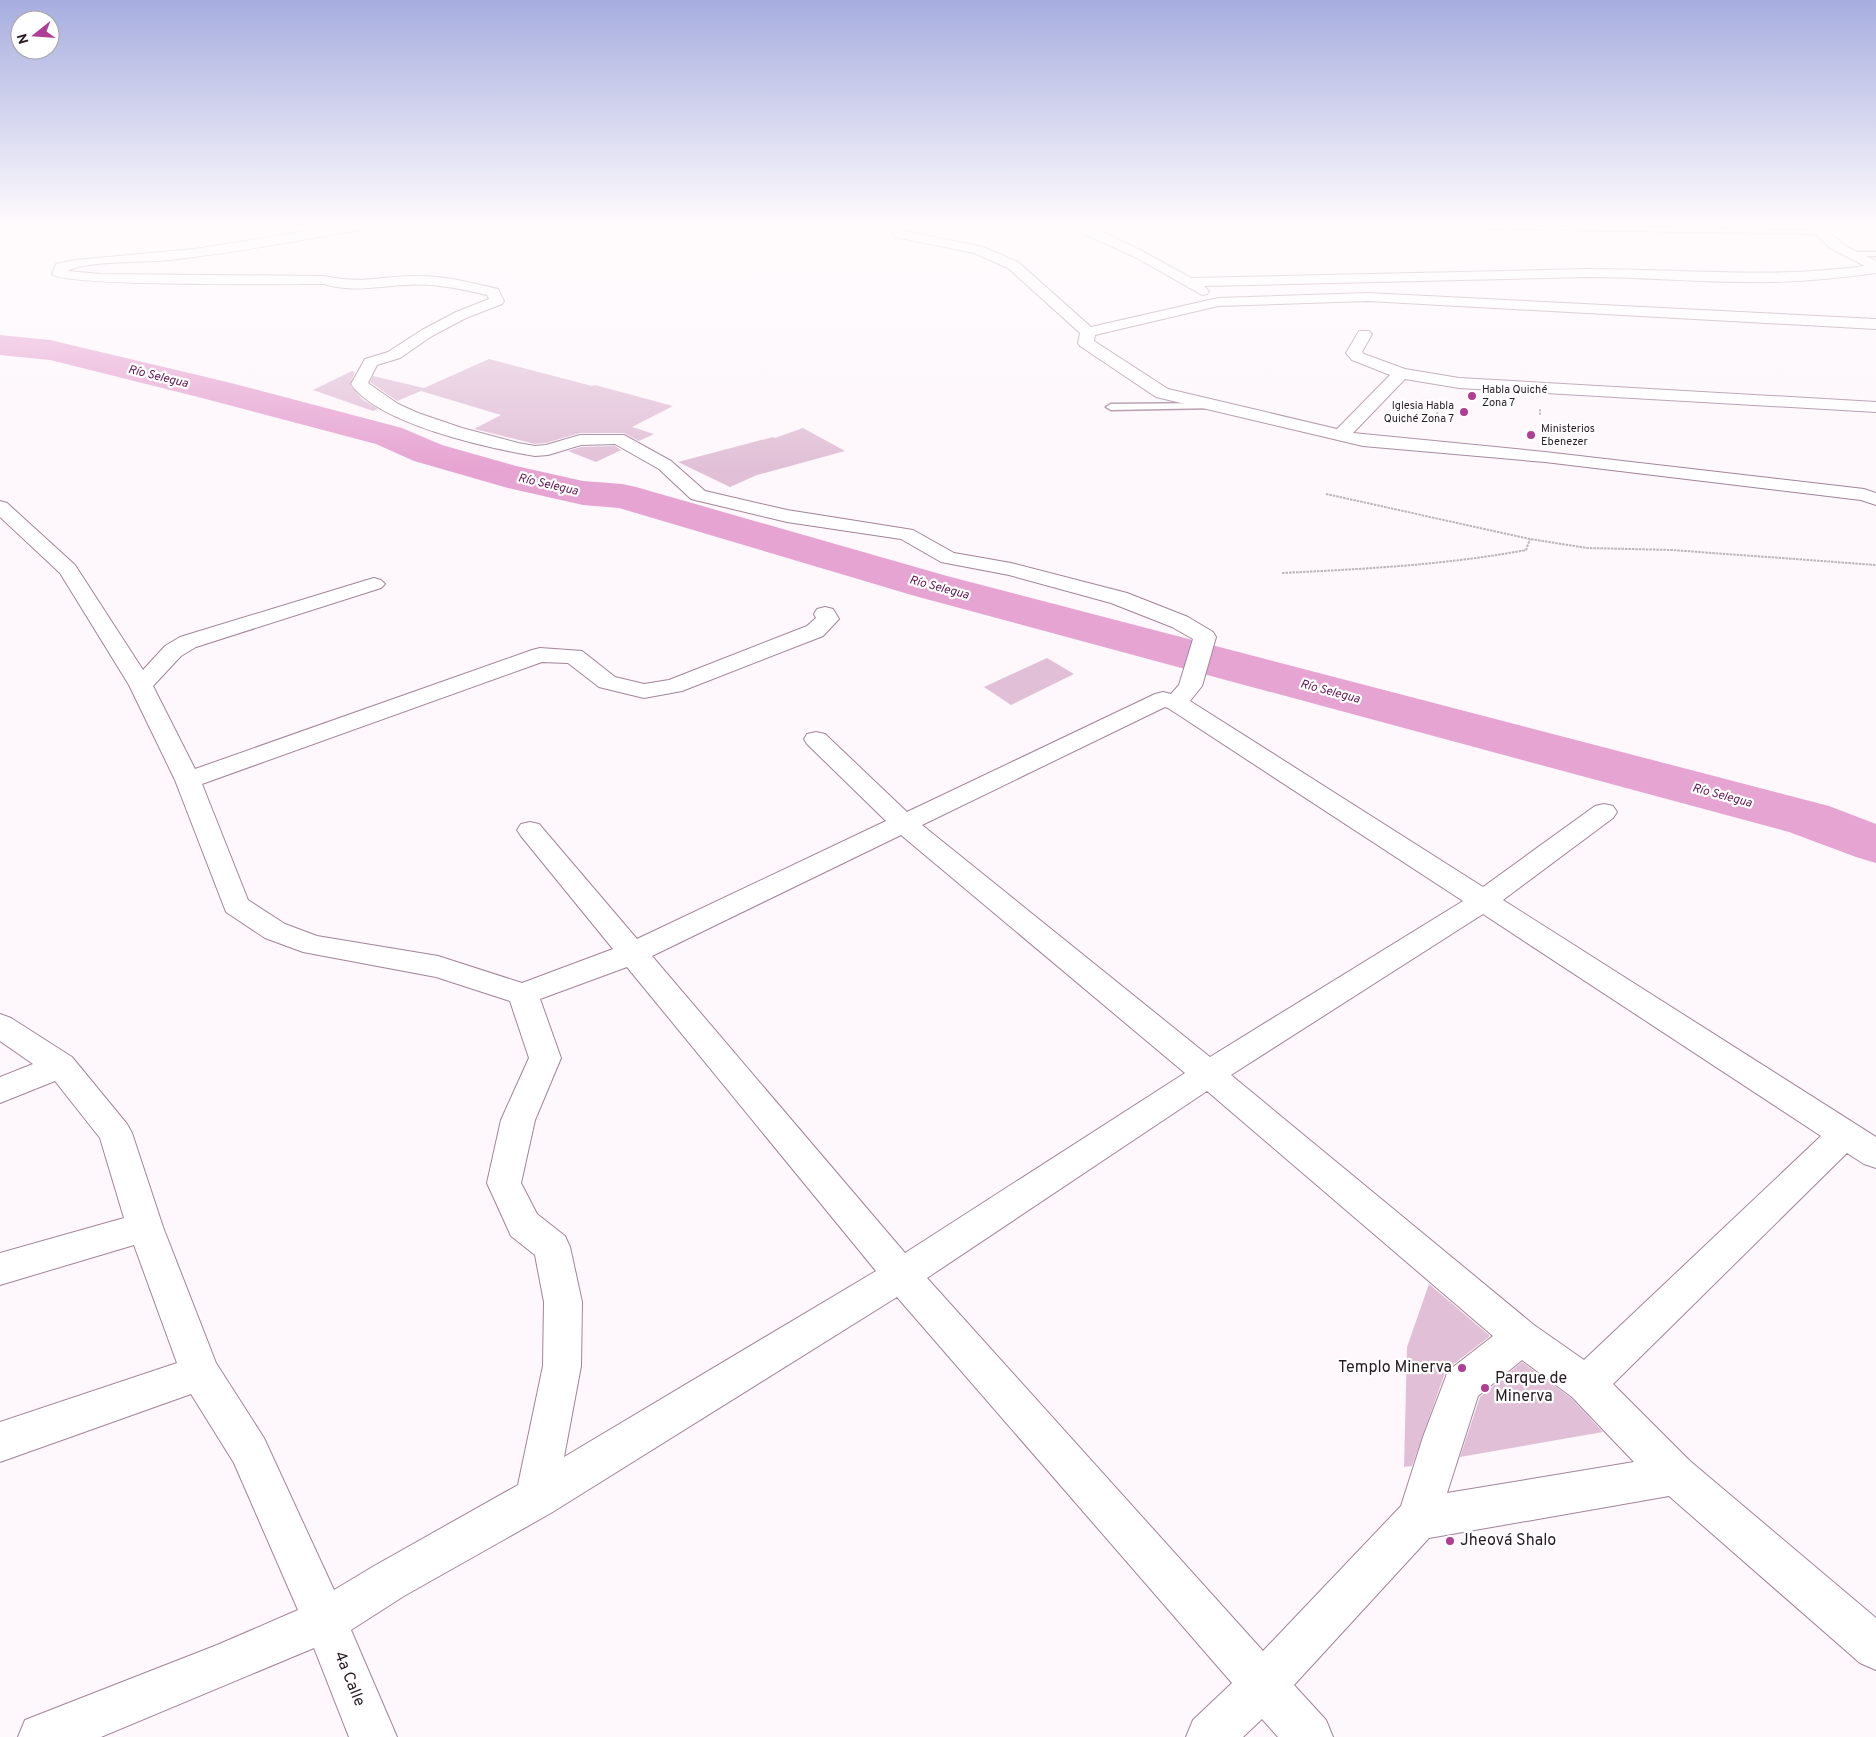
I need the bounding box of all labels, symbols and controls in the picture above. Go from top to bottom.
north arrow [10,10,60,60]
text: N [14,31,34,46]
water label: Río Selegua [126,362,190,392]
place label: Habla Quiché Zona 7 [1482,383,1547,410]
marker: Habla Quiché Zona 7 [1466,390,1478,402]
place label: Iglesia Habla Quiché Zona 7 [1384,399,1454,426]
marker: Iglesia Habla Quiché Zona 7 [1458,406,1470,418]
place label: Ministerios Ebenezer [1541,422,1595,449]
marker: Ministerios Ebenezer [1525,429,1537,441]
water label: Río Selegua [516,470,580,500]
water label: Río Selegua [907,572,971,604]
water label: Río Selegua [1298,676,1362,708]
water label: Río Selegua [1690,780,1754,812]
place label: Templo Minerva [1338,1358,1452,1378]
marker: Templo Minerva [1456,1362,1468,1374]
place label: Parque de Minerva [1495,1369,1567,1407]
marker: Parque de Minerva [1479,1382,1491,1394]
place label: Jheová Shalo [1460,1531,1556,1551]
marker: Jheová Shalo [1444,1535,1456,1547]
street label: 4a Calle [329,1648,369,1710]

